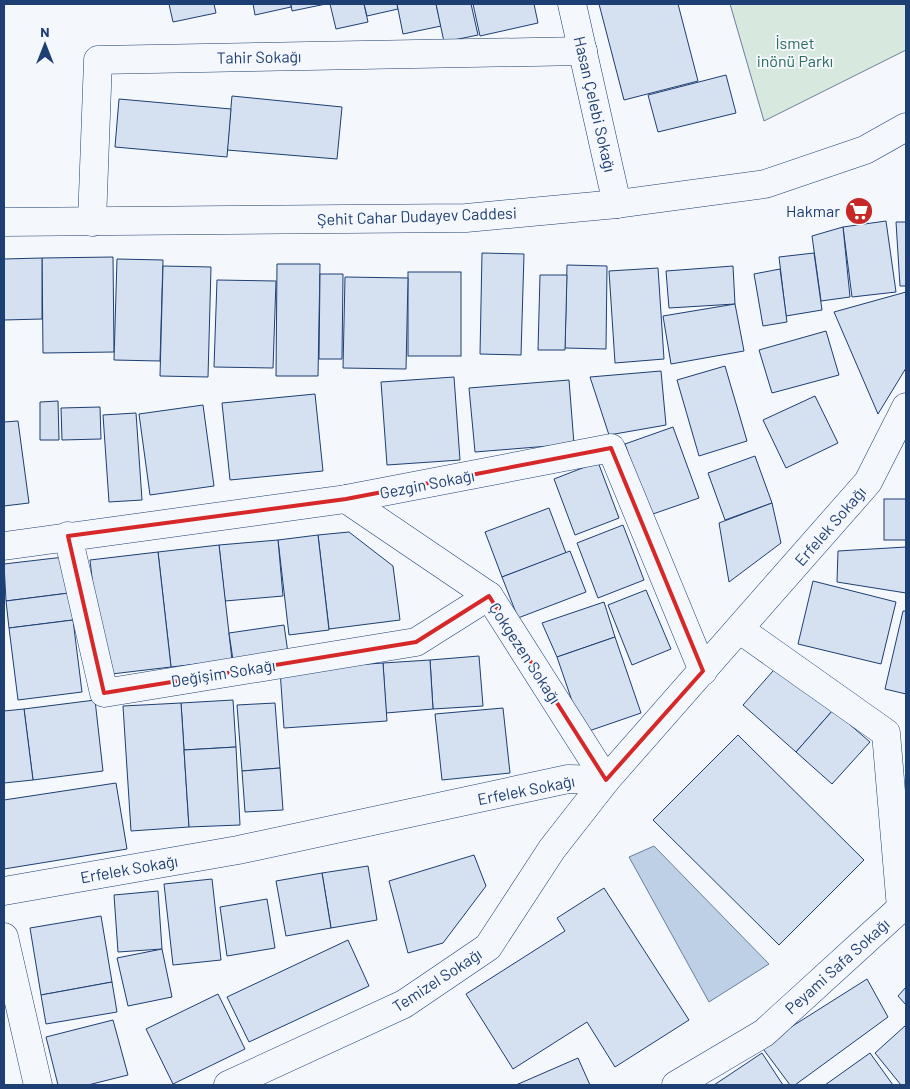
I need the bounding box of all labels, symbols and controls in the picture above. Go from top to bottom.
north arrow [20,20,70,70]
text: N [40,23,50,40]
park label: İsmet inönü Parkı [757,33,833,70]
street label: Hasan Çelebi Sokağı [571,34,620,174]
street label: Tahir Sokağı [216,46,302,67]
supermarket icon: Hakmar [844,196,874,226]
place label: Hakmar [786,201,840,220]
street label: Şehit Cahar Dudayev Caddesi [317,203,517,228]
street label: Gezgin Sokağı [378,465,476,502]
street label: Erfelek Sokağı [790,482,869,569]
street label: Çokgezen Sokağı [486,599,565,707]
street label: Değişim Sokağı [169,655,276,690]
street label: Erfelek Sokağı [476,771,576,808]
street label: Erfelek Sokağı [79,851,179,886]
street label: Peyami Safa Sokağı [781,914,893,1017]
street label: Temizel Sokağı [389,944,485,1015]

